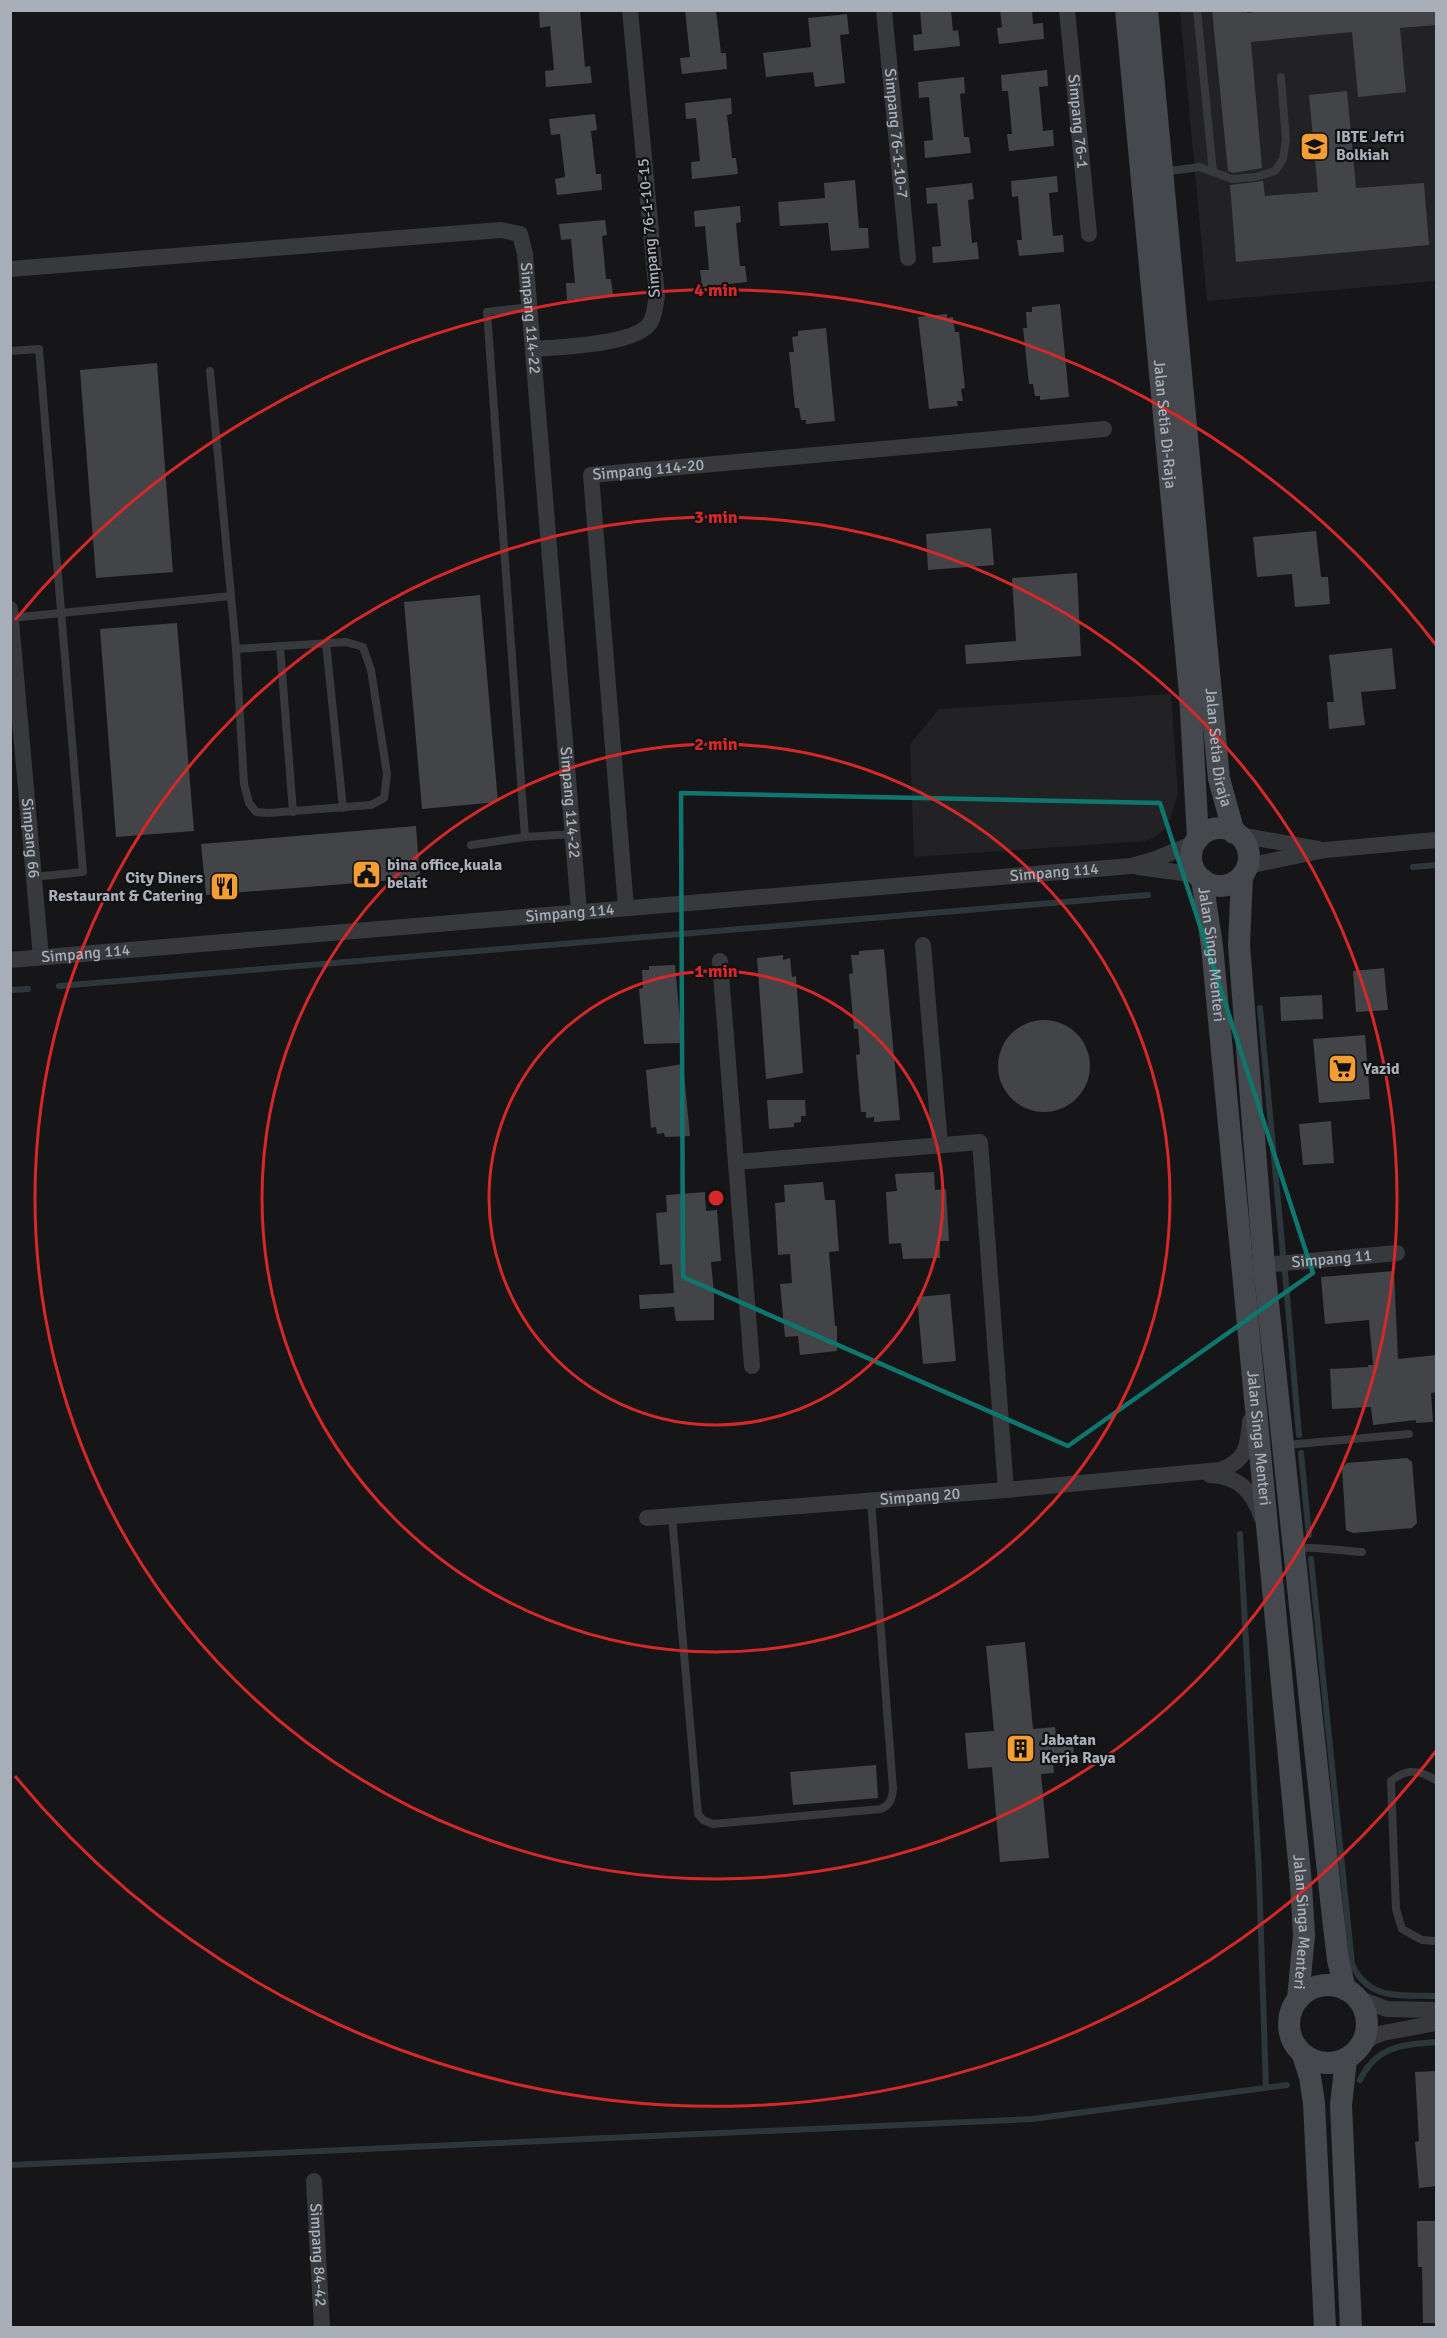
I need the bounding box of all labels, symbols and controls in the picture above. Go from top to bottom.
street label: Simpang 76-1-10-7 [880,67,912,199]
street label: Simpang 76-1 [1063,73,1093,170]
place label: IBTE Jefri Bolkiah [1336,127,1405,165]
school or university icon: IBTE Jefri Bolkiah [1299,130,1331,162]
street label: Simpang 76-1-10-15 [633,157,665,299]
street label: Simpang 114-22 [516,262,545,375]
text: 4 min [694,279,738,301]
street label: Jalan Setia Di-Raja [1149,359,1181,489]
street label: Simpang 114-20 [592,455,705,485]
text: 3 min [694,506,738,528]
street label: Jalan Setia Diraja [1201,687,1236,809]
text: 2 min [694,733,738,755]
street label: Simpang 114-22 [555,746,585,859]
street label: Simpang 66 [17,797,44,879]
place label: bina office,kuala belait [387,855,502,893]
public building icon: bina office,kuala belait [350,858,382,890]
street label: Simpang 114 [1009,859,1100,886]
place label: City Diners Restaurant & Catering [48,868,203,906]
restaurant icon: City Diners Restaurant & Catering [208,871,240,903]
street label: Jalan Singa Menteri [1193,886,1229,1023]
street label: Simpang 114 [525,899,616,927]
street label: Simpang 114 [40,940,131,967]
text: 1 min [694,960,738,982]
supermarket icon: Yazid [1326,1053,1358,1085]
place label: Yazid [1362,1059,1400,1079]
centre of rings [706,1188,726,1208]
street label: Simpang 11 [1291,1245,1373,1272]
street label: Jalan Singa Menteri [1242,1370,1275,1507]
street label: Simpang 20 [879,1484,961,1510]
place label: Jabatan Kerja Raya [1041,1730,1116,1768]
building icon: Jabatan Kerja Raya [1004,1733,1036,1765]
street label: Jalan Singa Menteri [1288,1853,1314,1991]
street label: Simpang 84-42 [305,2203,331,2307]

